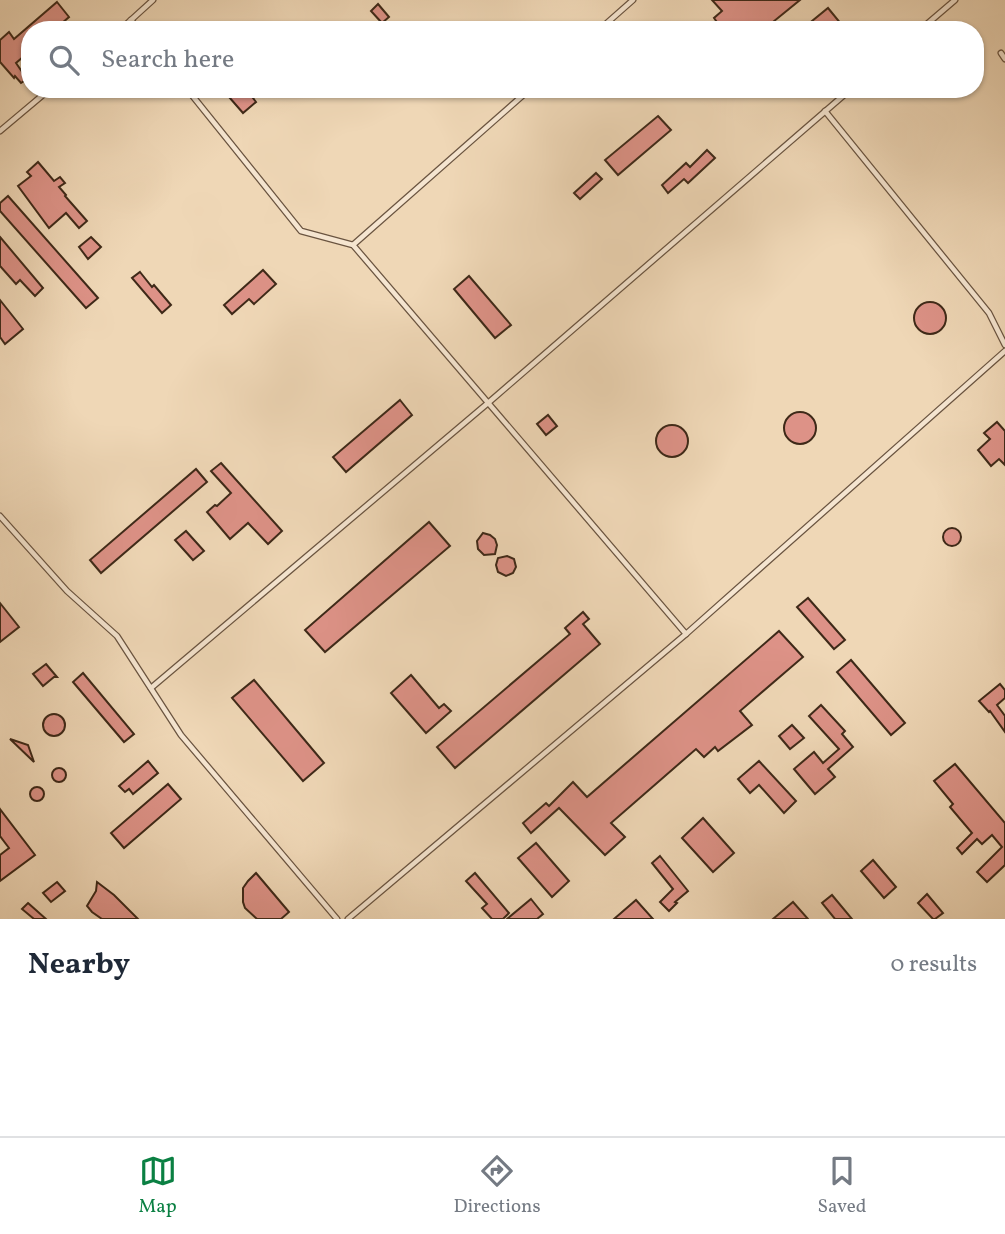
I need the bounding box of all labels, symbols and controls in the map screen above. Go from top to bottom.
search box [21,21,984,98]
icon: search [45,41,83,79]
text: Search here [101,42,234,78]
text: Nearby [28,944,130,986]
text: 0 results [890,949,977,981]
tab: Map [138,1152,177,1220]
tab: Directions [454,1152,541,1220]
tab: Saved [818,1152,866,1220]

